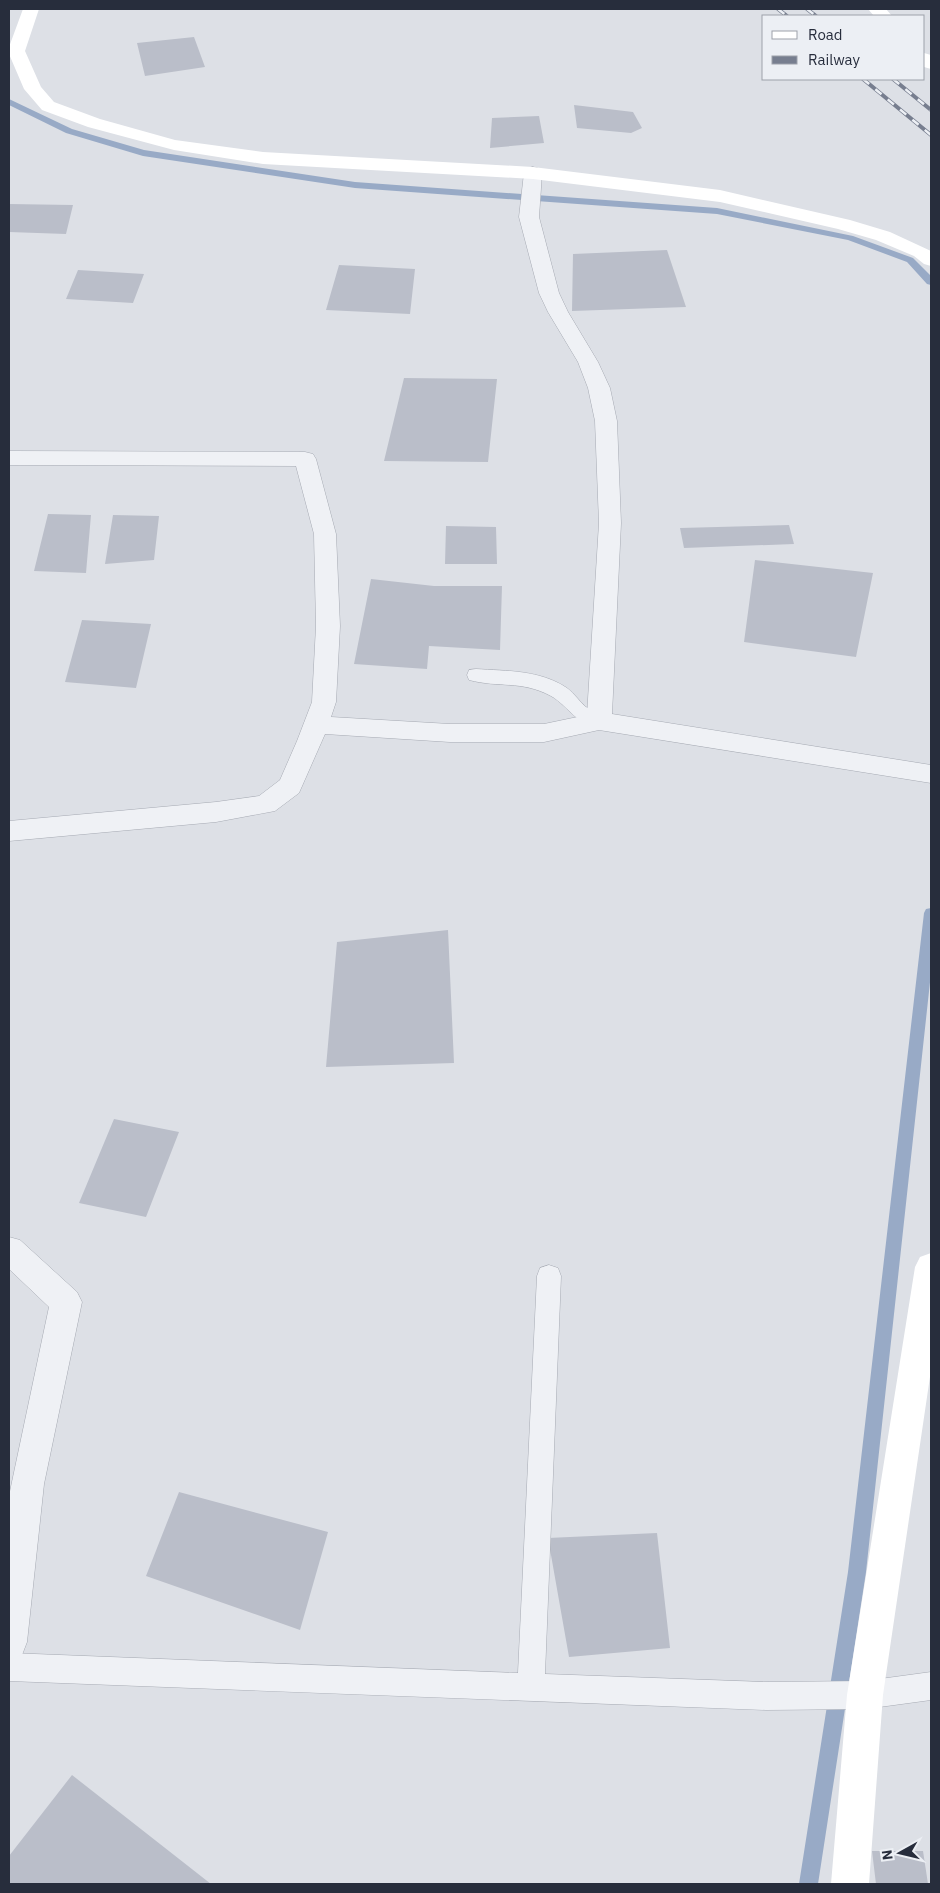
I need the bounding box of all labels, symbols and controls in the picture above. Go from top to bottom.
legend [762,15,925,80]
text: Road [808,25,843,44]
text: Railway [808,50,861,69]
north arrow [875,1828,925,1878]
text: N [878,1849,897,1861]

